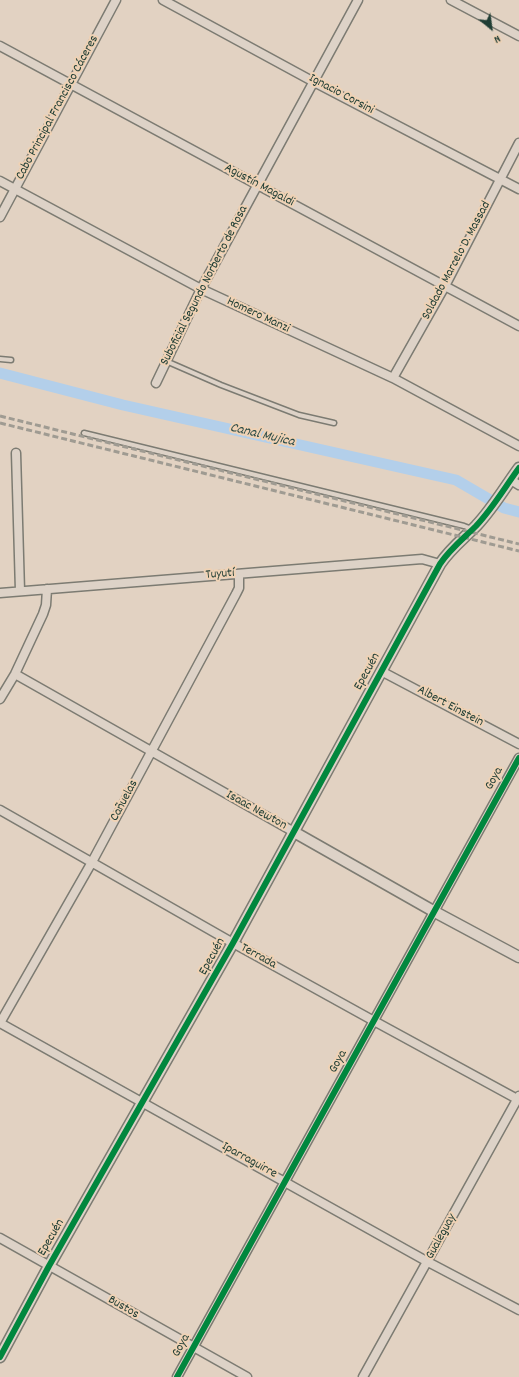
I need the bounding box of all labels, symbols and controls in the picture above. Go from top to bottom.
north arrow [471,8,511,48]
text: N [491,30,503,47]
street label: Cabo Principal Francisco Cáceres [13,33,103,183]
street label: Ignacio Corsini [306,71,376,119]
street label: Agustín Magaldi [221,161,297,211]
street label: Soldado Marcelo D. Massad [419,199,495,323]
street label: Suboficial Segundo Norberto de Rosa [158,203,252,369]
street label: Homero Manzi [224,295,292,337]
water label: Canal Mujica [228,420,296,452]
street label: Tuyutí [205,566,235,584]
street label: Epecuén [351,651,385,693]
street label: Albert Einstein [414,683,486,731]
street label: Goya [482,765,508,793]
street label: Cañuelas [108,778,142,824]
street label: Isaac Newton [223,788,289,834]
street label: Epecuén [196,936,230,978]
street label: Terrada [237,941,279,973]
street label: Goya [326,1048,352,1076]
street label: Iparraguirre [219,1139,279,1183]
street label: Gualeguay [423,1211,461,1263]
street label: Epecuén [35,1217,69,1259]
street label: Bustos [105,1293,141,1323]
street label: Goya [169,1332,195,1360]

